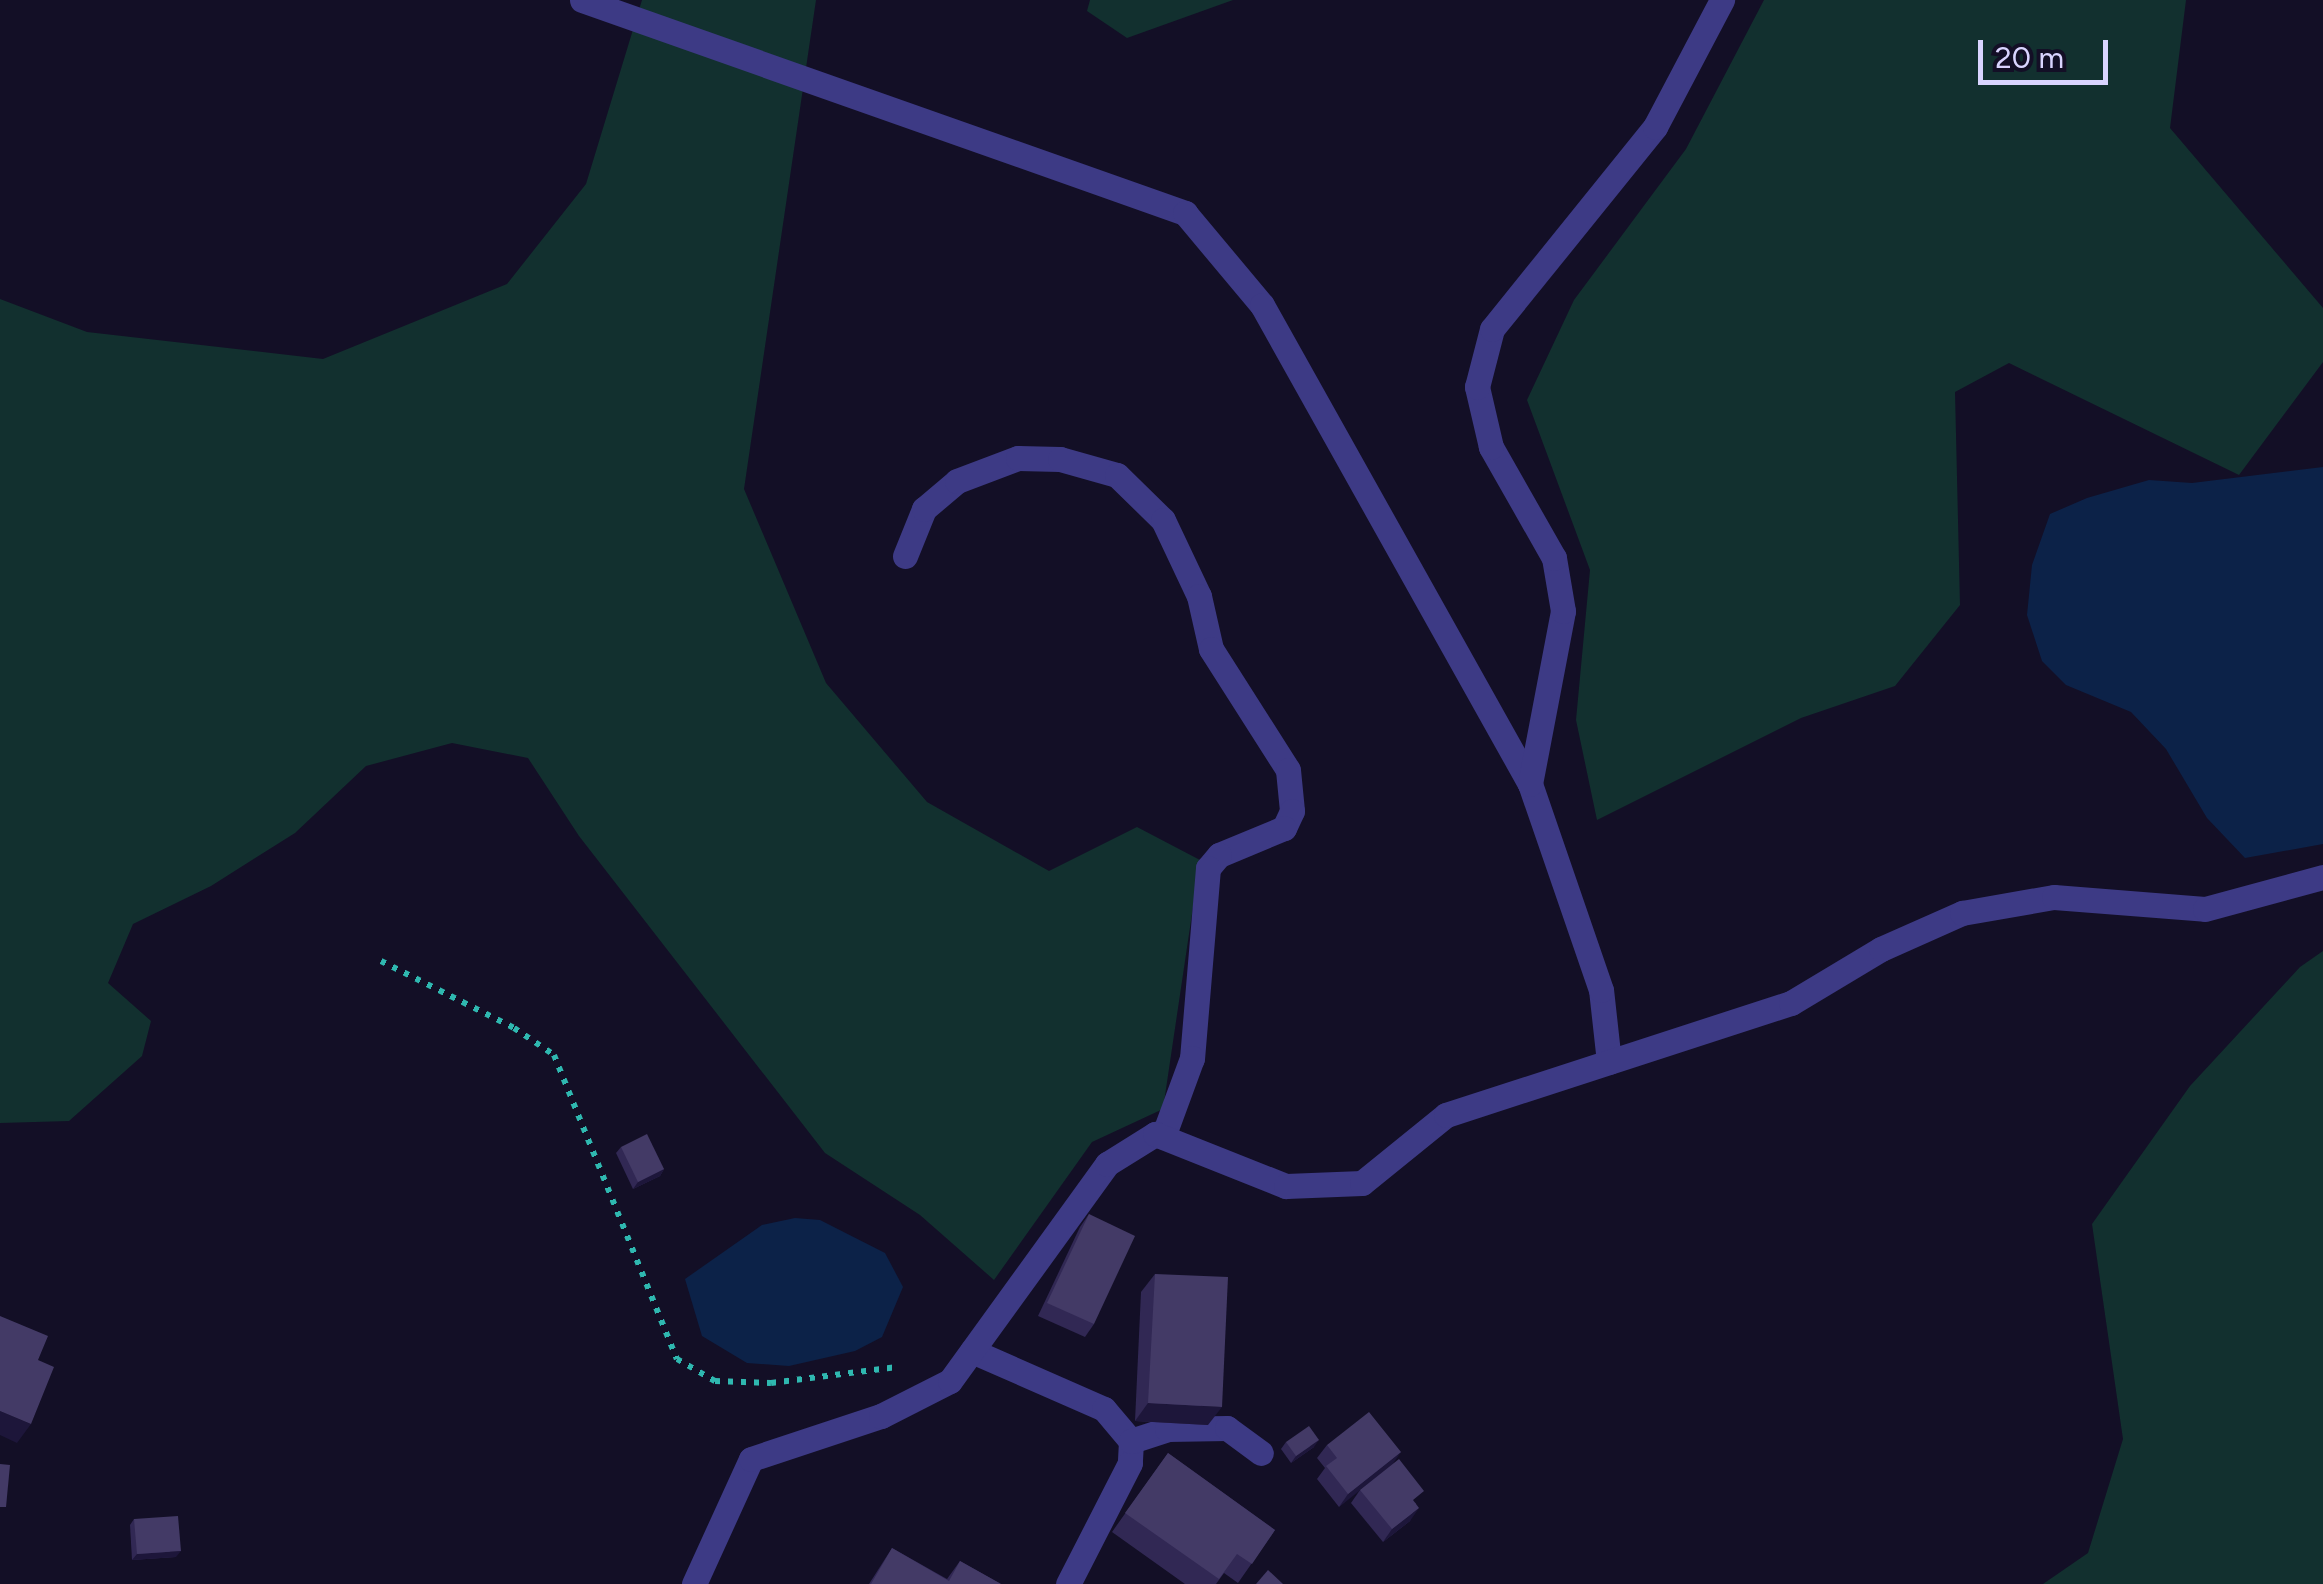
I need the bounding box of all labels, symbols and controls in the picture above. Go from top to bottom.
scale bar [1983,20,2113,82]
text: 20 m [1995,39,2064,76]

